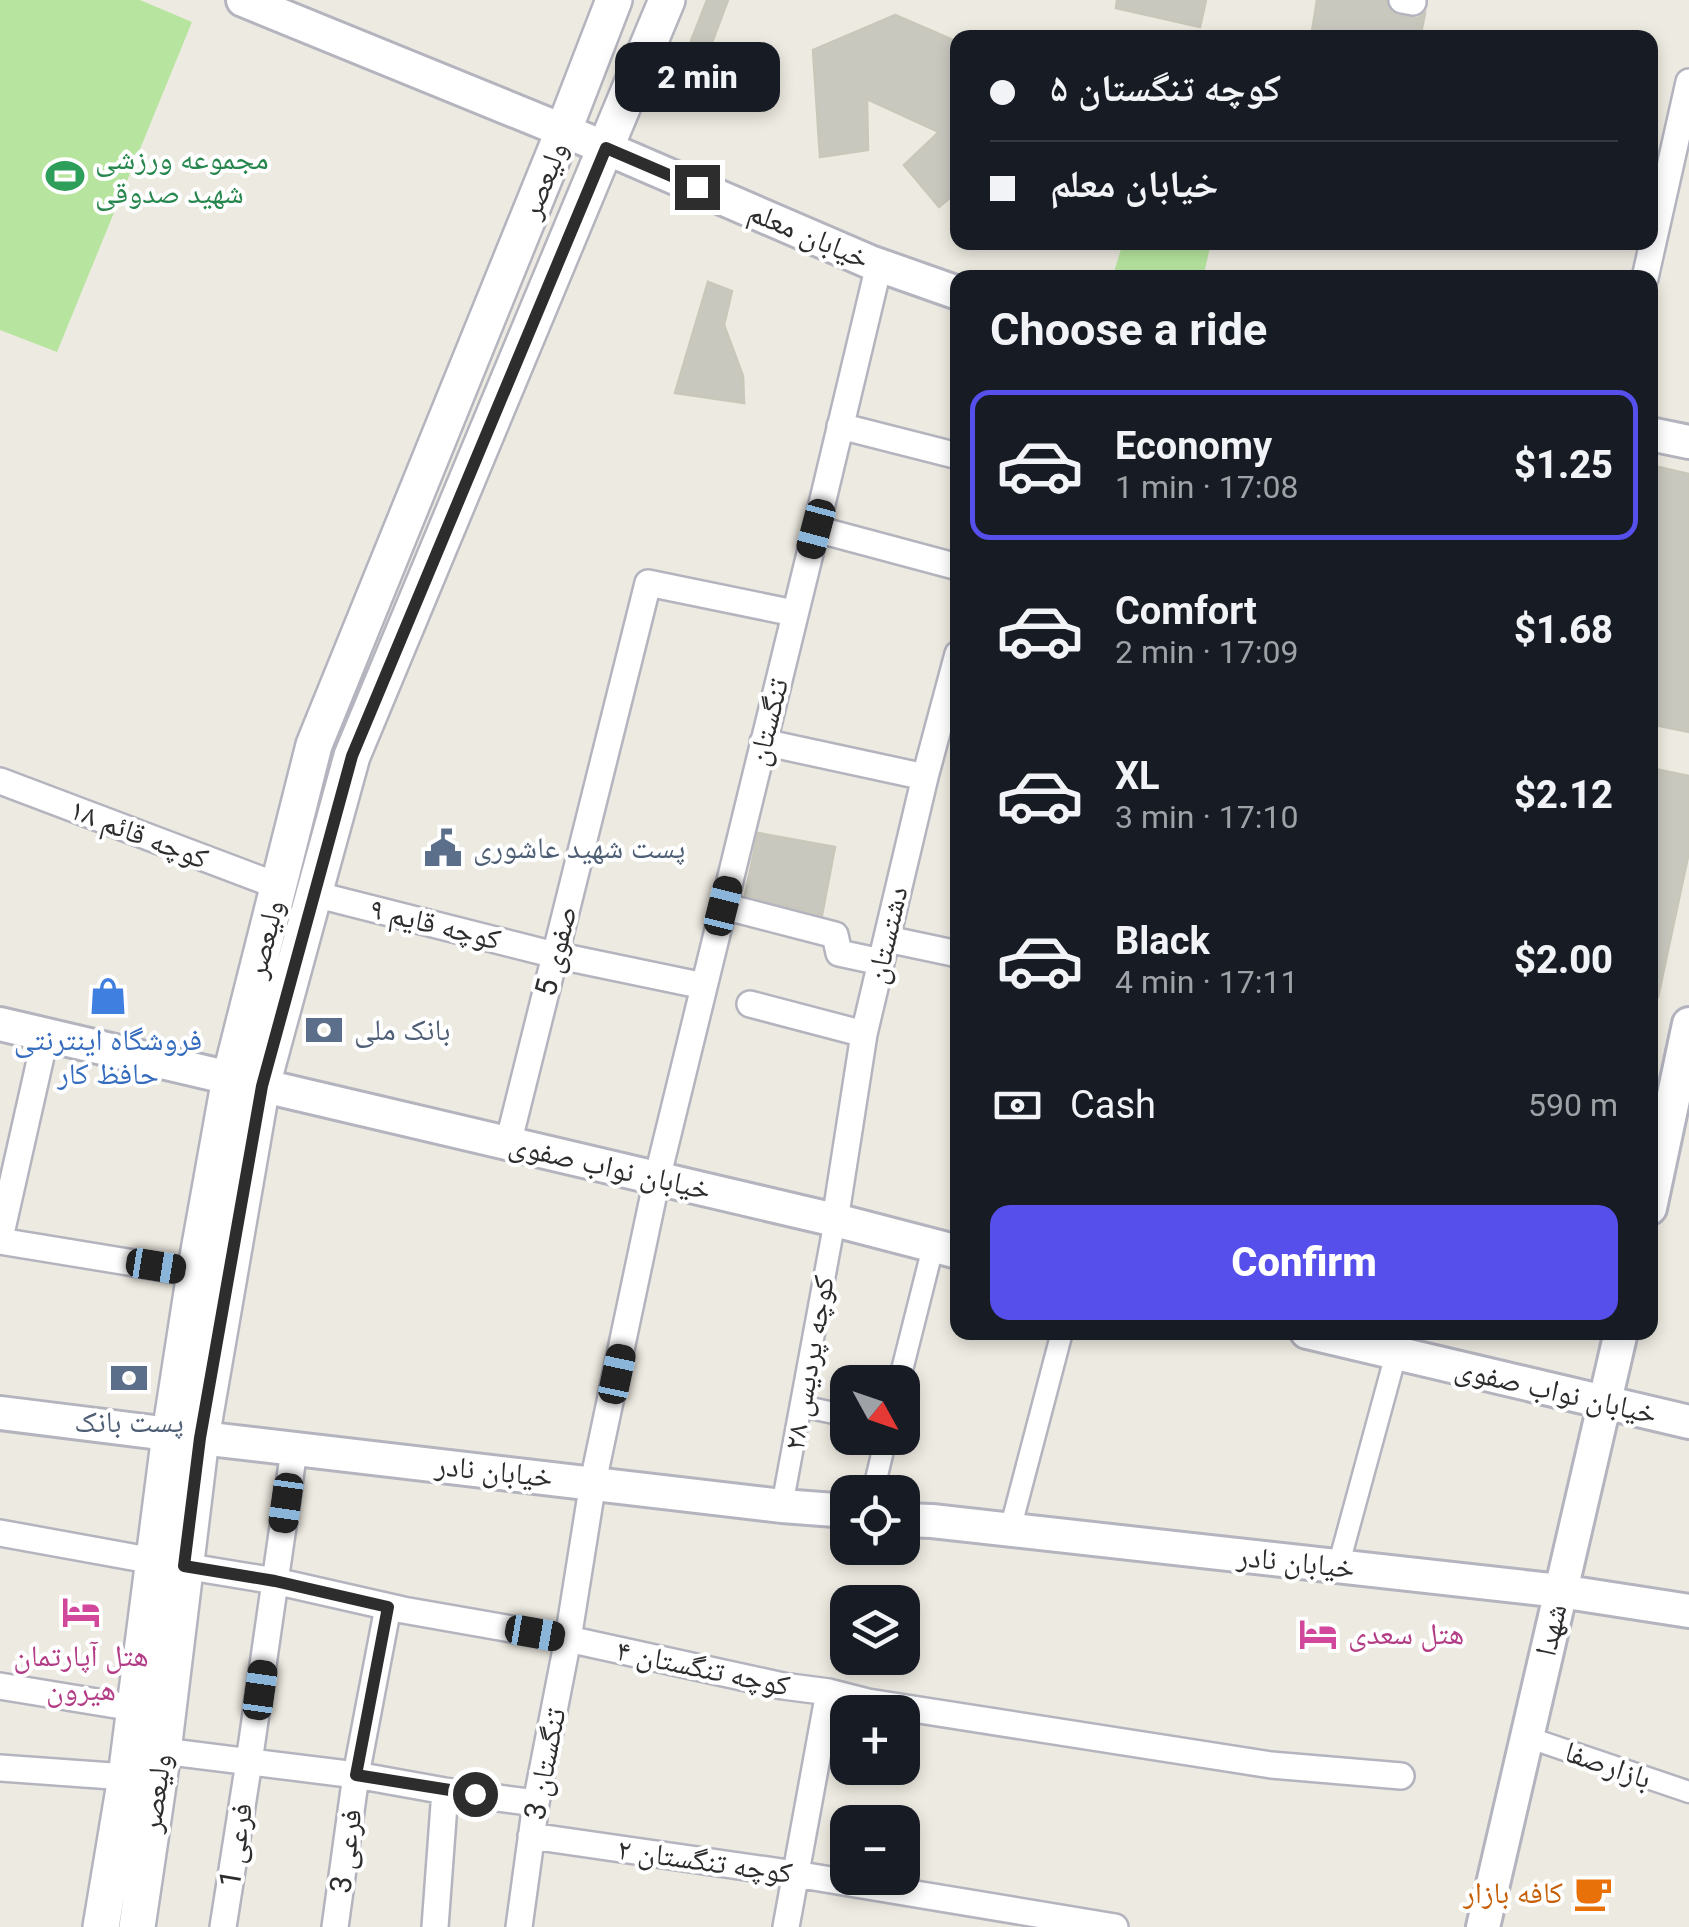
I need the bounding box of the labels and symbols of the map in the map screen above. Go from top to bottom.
callout: 2 min [614,42,780,112]
street label: ولیعصر [512,137,575,224]
place label: مجموعه ورزشی شهید صدوقی [95,141,269,211]
sports icon: مجموعه ورزشی شهید صدوقی [44,155,86,197]
route end [675,165,720,210]
street label: خیابان معلم [742,193,875,278]
car [794,496,838,562]
street label: تنگستان [740,674,796,769]
street label: کوچه قائم ۱۸ [64,791,213,879]
public building icon: پست شهید عاشوری [422,827,464,869]
place label: پست شهید عاشوری [473,830,685,866]
car [701,873,745,939]
street label: دشتستان [858,883,916,987]
street label: کوچه قایم ۹ [365,890,504,960]
street label: ولیعصر [238,896,291,982]
street label: صفوی 5 [527,902,585,1000]
shop icon: فروشگاه اینترنتی حافظ کار [87,975,129,1017]
bank icon: بانک ملی [303,1009,345,1051]
place label: بانک ملی [354,1012,450,1048]
place label: فروشگاه اینترنتی حافظ کار [14,1022,202,1091]
street label: خیابان نواب صفوی [506,1126,714,1208]
car [124,1246,188,1286]
street label: کوچه پردیس ۲۸ [776,1273,842,1453]
car [596,1342,638,1406]
street label: خیابان نواب صفوی [1452,1350,1660,1432]
bank icon: پست بانک [108,1357,150,1399]
north arrow [830,1365,920,1455]
place label: پست بانک [74,1404,184,1440]
street label: خیابان نادر [432,1447,555,1495]
car [267,1471,305,1535]
street label: خیابان نادر [1234,1538,1357,1586]
hotel icon: هتل آپارتمان هیرون [60,1591,102,1633]
street label: شهدا [1528,1600,1573,1659]
car [503,1613,567,1653]
hotel icon: هتل سعدی [1297,1613,1339,1655]
place label: هتل سعدی [1348,1616,1464,1652]
street label: کوچه تنگستان ۴ [613,1632,793,1704]
place label: هتل آپارتمان هیرون [13,1638,149,1708]
car [241,1658,279,1722]
street label: تنگستان 3 [517,1705,573,1823]
street label: بازارصفا [1560,1734,1656,1796]
street label: ولیعصر [133,1751,178,1836]
route start [453,1772,498,1817]
street label: فرعی 1 [212,1800,260,1890]
street label: فرعی 3 [322,1807,370,1895]
street label: کوچه تنگستان ۲ [615,1831,795,1891]
cafe icon: کافه بازار [1572,1872,1614,1914]
place label: کافه بازار [1462,1875,1563,1910]

